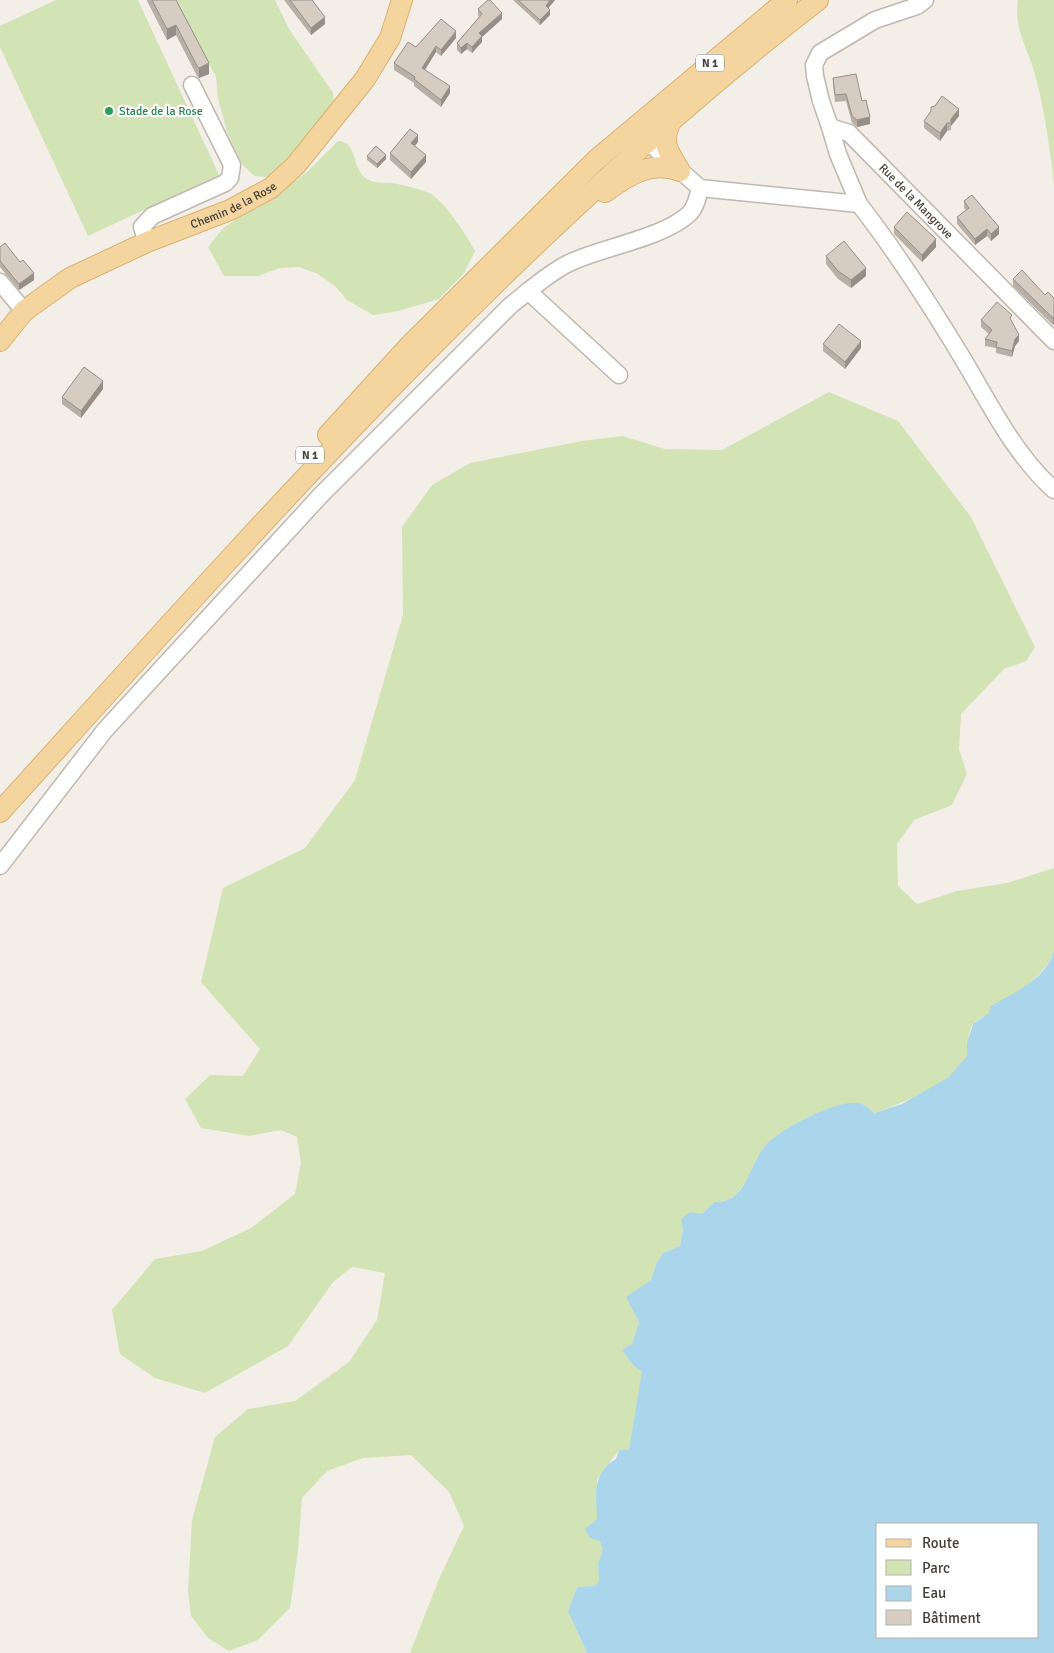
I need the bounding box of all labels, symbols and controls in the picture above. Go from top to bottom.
road number: N 1 [696,54,724,72]
place label: Stade de la Rose [119,104,203,119]
marker: Stade de la Rose [103,105,115,117]
street label: Rue de la Mangrove [875,161,956,242]
street label: Chemin de la Rose [188,179,280,233]
road number: N 1 [296,446,324,464]
legend [876,1523,1039,1638]
text: Route [922,1534,959,1552]
text: Parc [922,1559,950,1577]
text: Eau [922,1584,946,1602]
text: Bâtiment [922,1609,981,1627]

